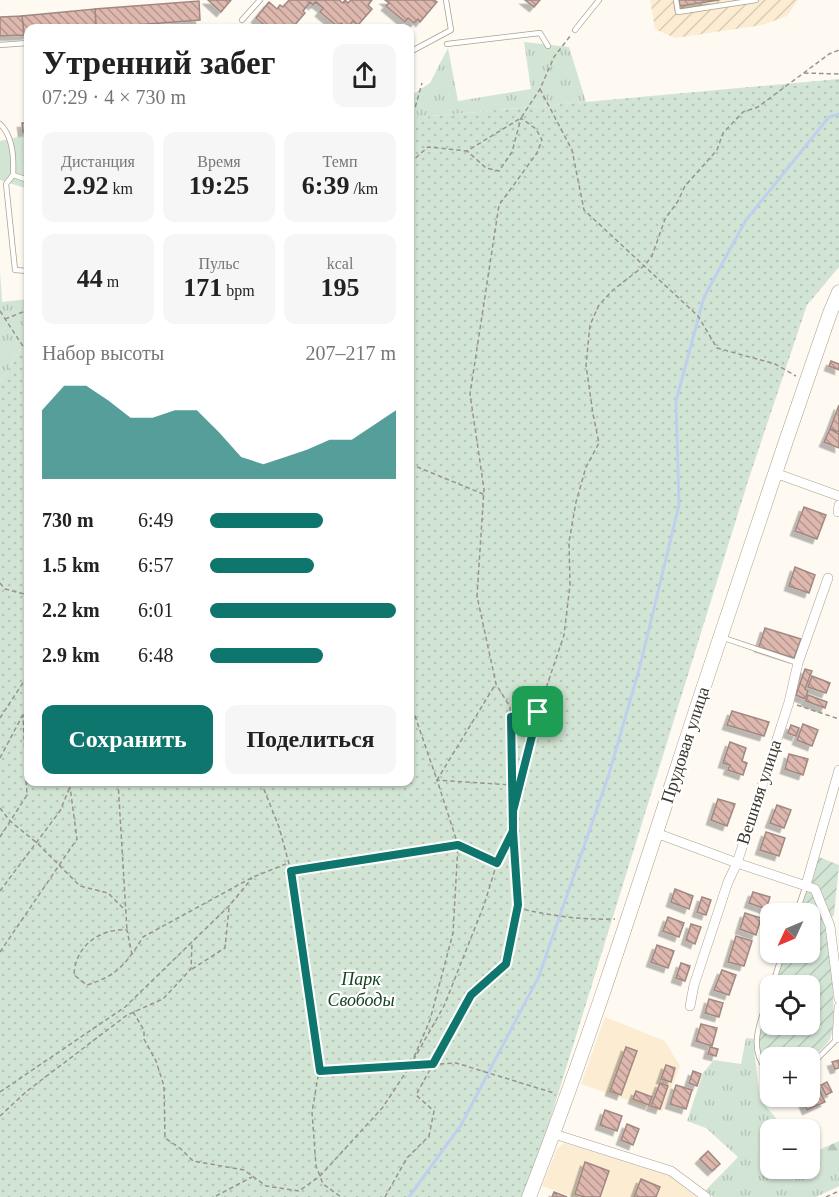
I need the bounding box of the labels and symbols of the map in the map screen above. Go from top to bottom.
street label: Прудовая улица [657,684,713,806]
pin [512,686,563,737]
street label: Вешняя улица [733,737,785,847]
north arrow [760,903,820,963]
park label: Парк Свободы [327,969,395,1010]

